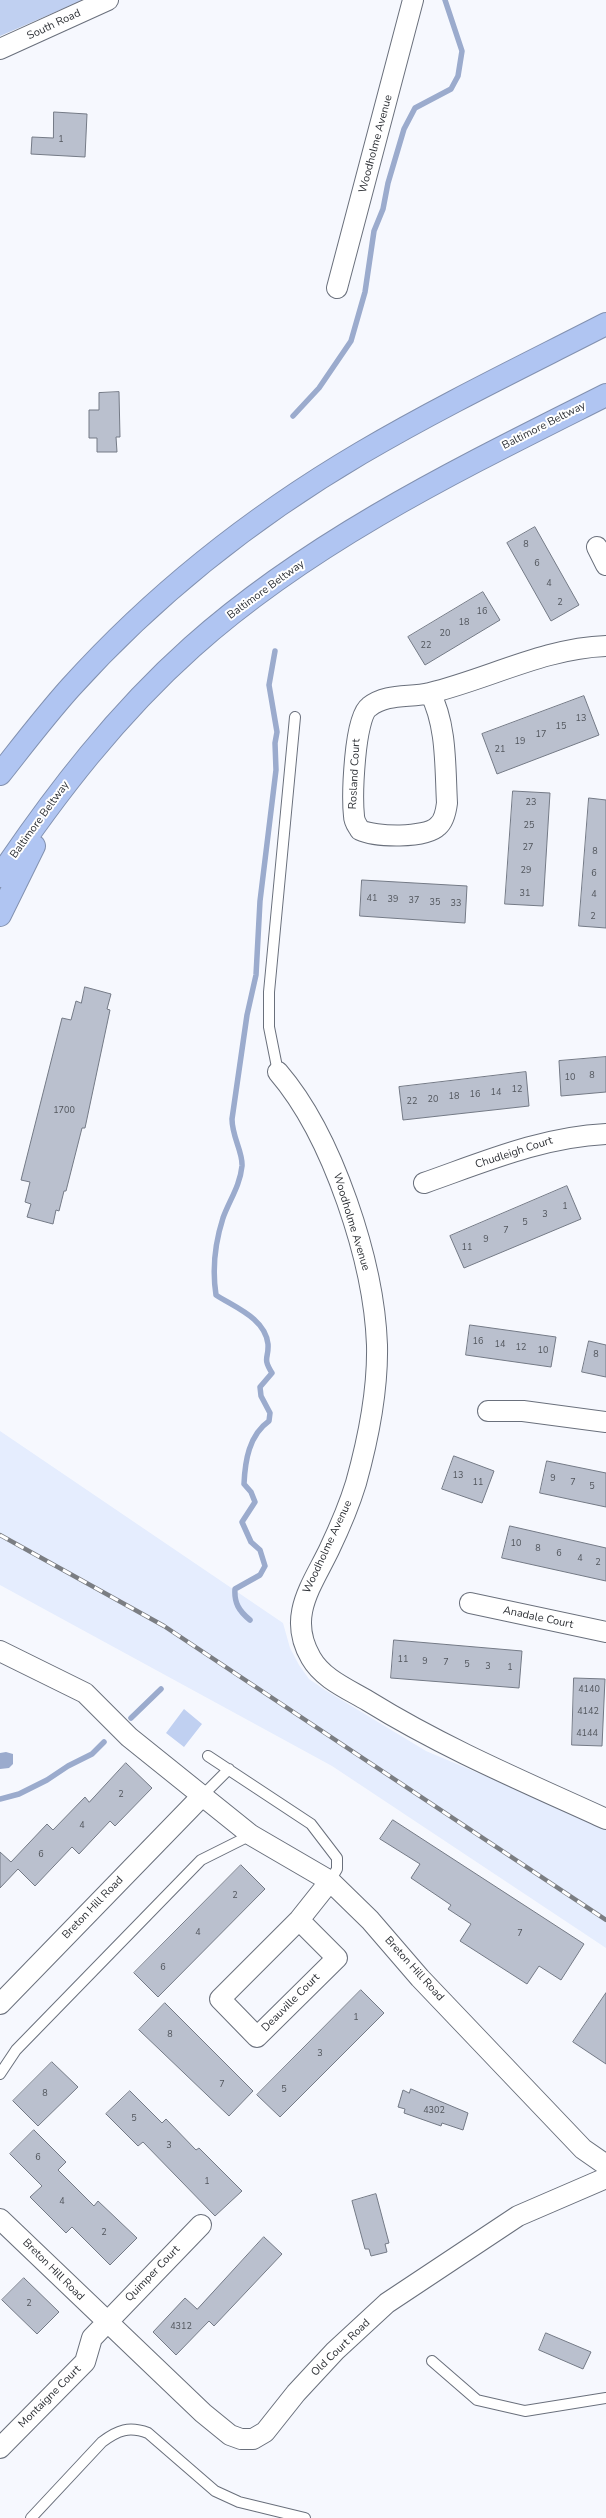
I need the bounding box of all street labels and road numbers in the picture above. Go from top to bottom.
street label: South Road [25,7,83,43]
street label: Woodholme Avenue [357,93,395,195]
street label: Baltimore Beltway [500,399,588,453]
street label: Baltimore Beltway [225,558,307,622]
street label: Rosland Court [347,738,363,810]
street label: Baltimore Beltway [8,779,72,861]
street label: Chudleigh Court [474,1134,554,1172]
street label: Woodholme Avenue [330,1172,372,1272]
street label: Woodholme Avenue [301,1498,355,1596]
street label: Anadale Court [502,1604,574,1632]
street label: Breton Hill Road [60,1874,126,1942]
street label: Breton Hill Road [382,1934,446,2004]
street label: Deauville Court [259,1971,323,2035]
street label: Breton Hill Road [19,2236,87,2304]
street label: Quimper Court [123,2243,183,2305]
street label: Old Court Road [309,2317,373,2379]
street label: Montaigne Court [16,2363,84,2431]

